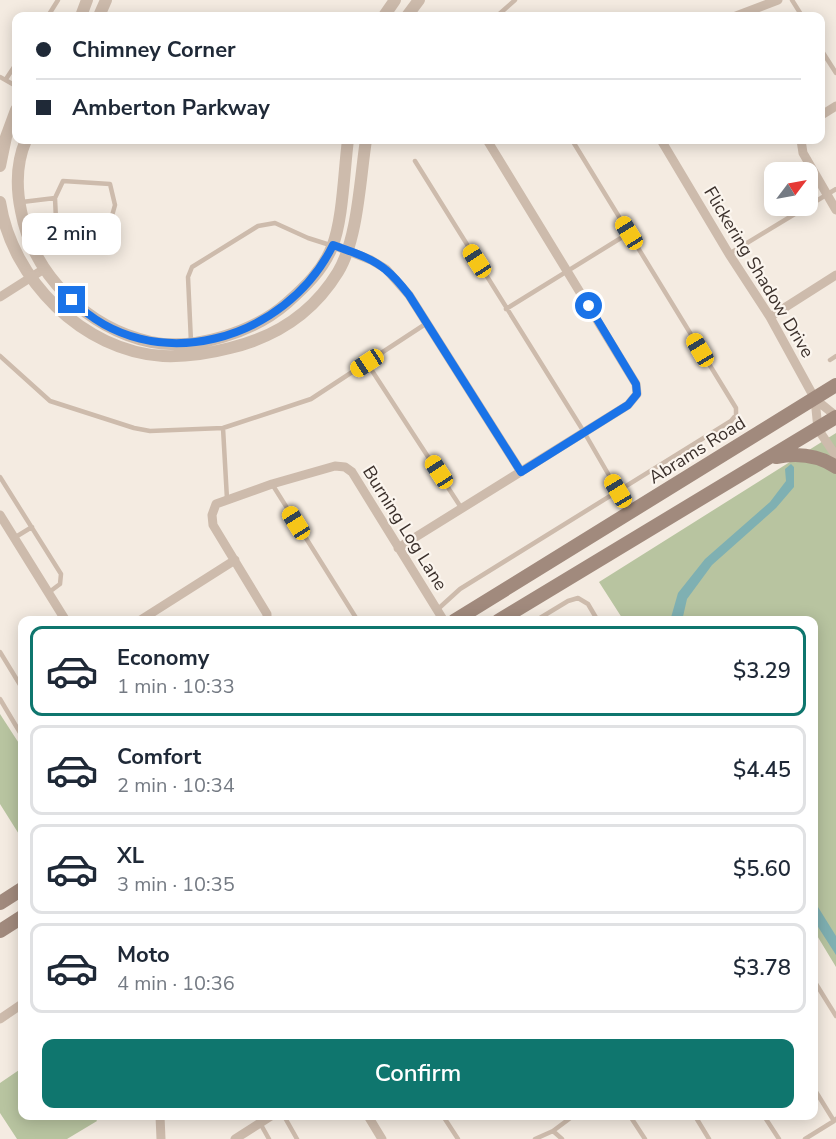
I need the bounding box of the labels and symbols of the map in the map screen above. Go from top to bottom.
north arrow [764,162,818,216]
street label: Flickering Shadow Drive [698,182,820,362]
callout: 2 min [22,213,122,255]
car [612,213,646,253]
car [460,241,494,281]
route end [58,286,85,313]
route start [575,292,602,319]
car [683,330,717,370]
car [347,346,387,380]
street label: Abrams Road [644,411,750,489]
car [422,452,456,492]
street label: Burning Log Lane [357,461,453,595]
car [601,471,635,511]
car [279,503,313,543]

